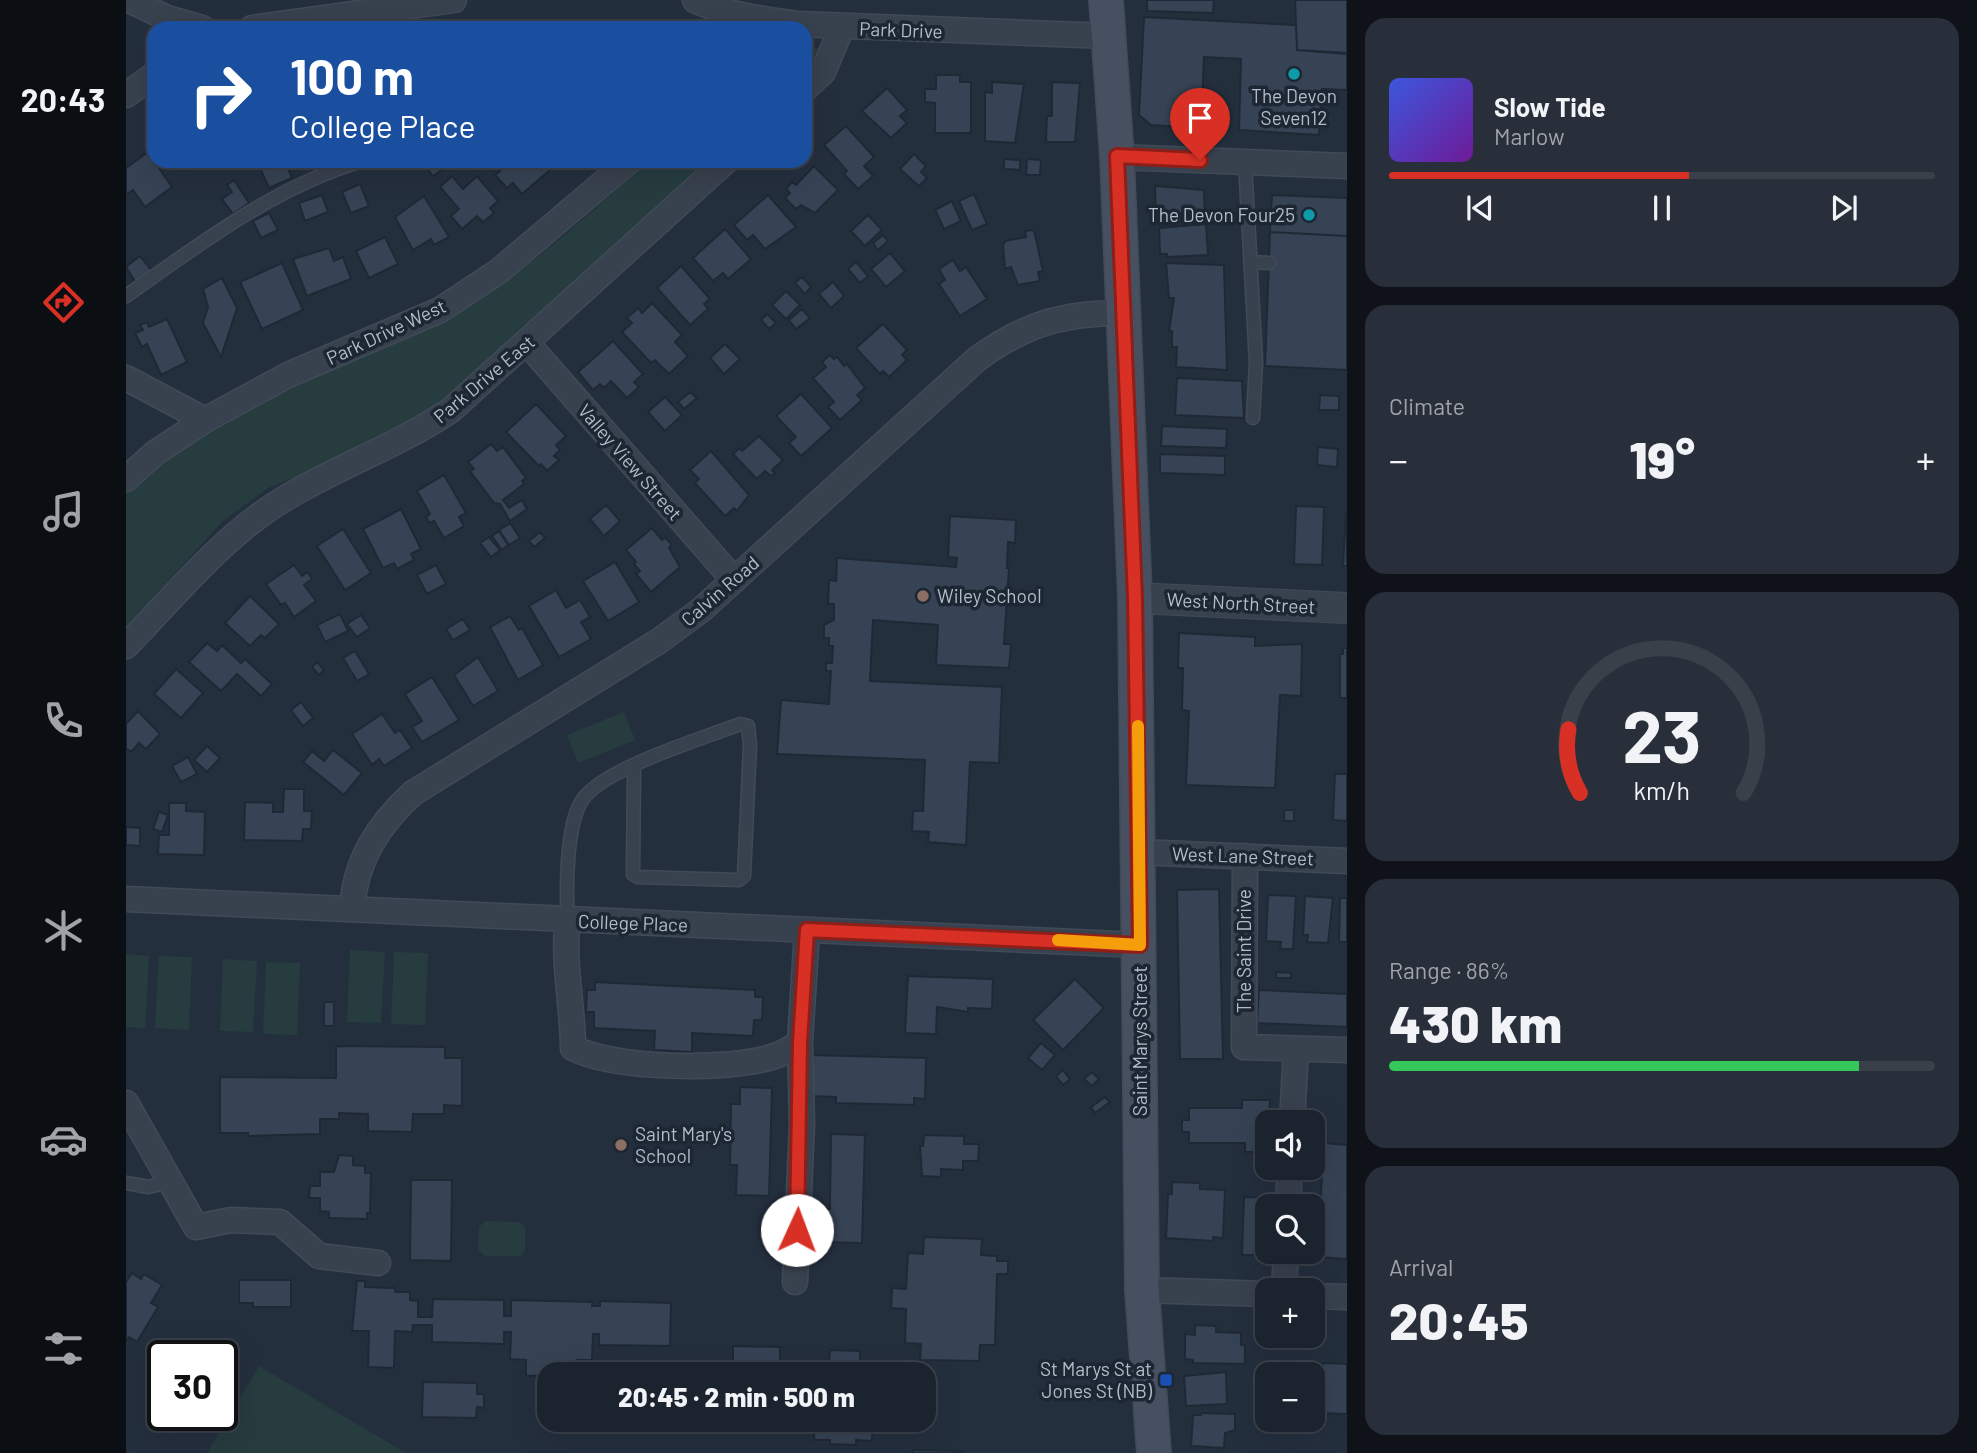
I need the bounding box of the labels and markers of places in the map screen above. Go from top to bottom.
marker: The Devon Seven12 [1286,66,1302,82]
place label: The Devon Seven12 [1251,84,1337,129]
pin [1170,88,1230,160]
place label: The Devon Four25 [1148,203,1295,226]
marker: The Devon Four25 [1301,207,1317,223]
place label: Wiley School [937,584,1042,607]
marker: Wiley School [915,588,931,604]
place label: Saint Mary's School [635,1122,732,1167]
marker: Saint Mary's School [613,1137,629,1153]
place label: St Marys St at Jones St (NB) [1040,1357,1153,1402]
marker: St Marys St at Jones St (NB) [1158,1372,1174,1388]

